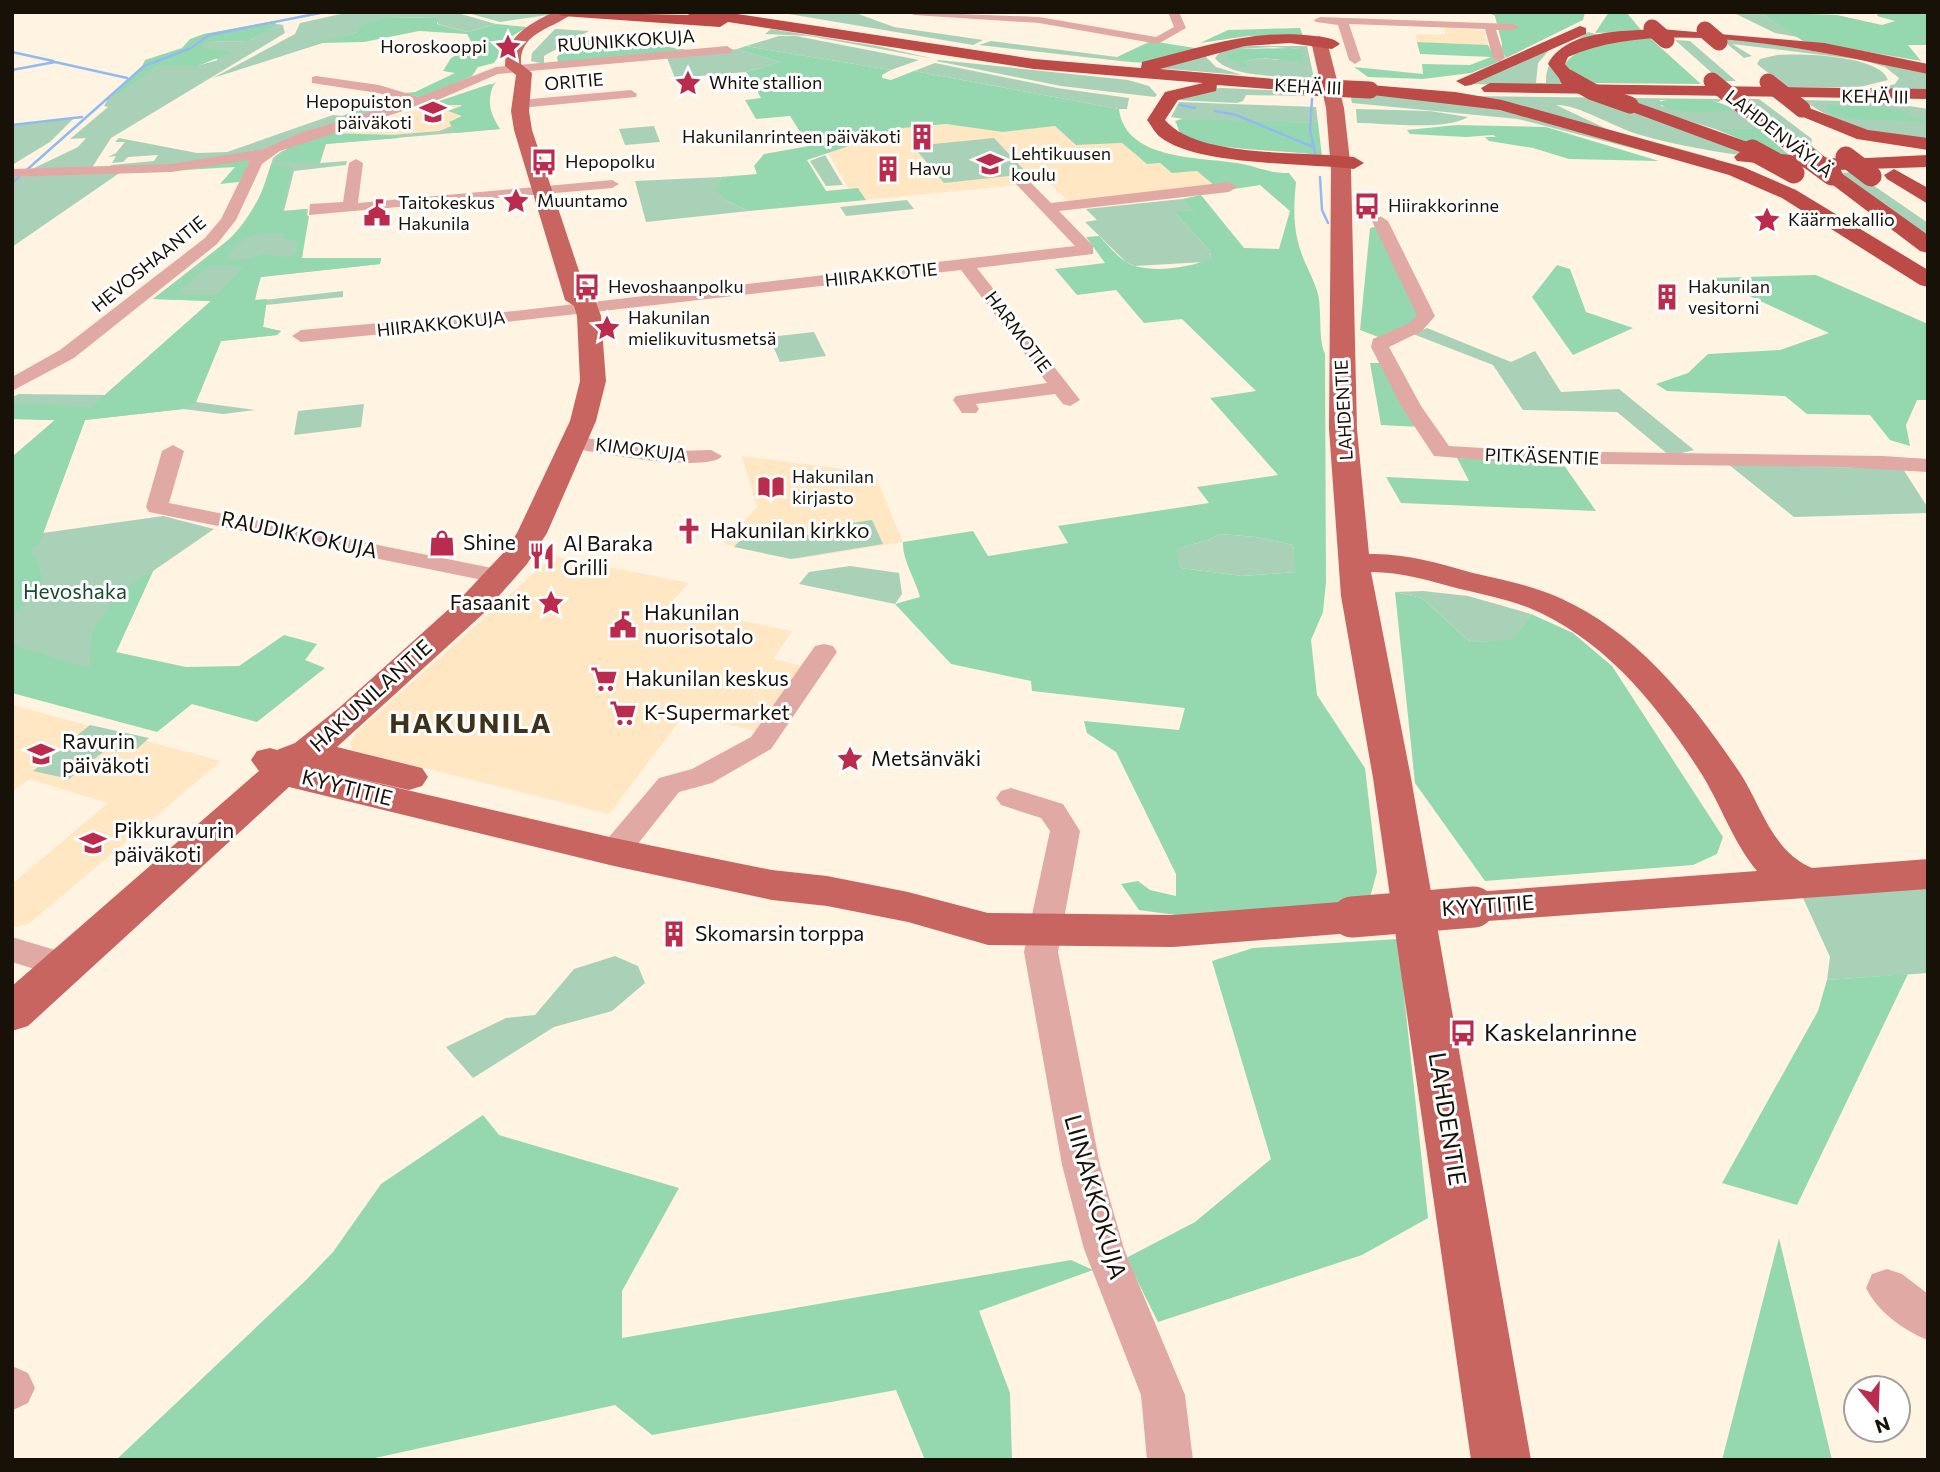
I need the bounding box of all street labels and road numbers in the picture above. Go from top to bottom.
street label: RUUNIKKOKUJA [556,24,695,56]
street label: ORITIE [544,67,604,95]
street label: KEHÄ III [1274,73,1342,99]
street label: KEHÄ III [1841,84,1909,108]
street label: LAHDENVÄYLÄ [1722,85,1838,182]
street label: HEVOSHAANTIE [87,210,210,316]
street label: HIIRAKKOTIE [824,257,938,291]
street label: HARMOTIE [981,286,1057,376]
street label: HIIRAKKOKUJA [376,305,506,341]
street label: LAHDENTIE [1329,359,1357,461]
street label: KIMOKUJA [594,433,688,466]
street label: PITKÄSENTIE [1484,443,1600,469]
street label: RAUDIKKOKUJA [219,505,380,562]
street label: HAKUNILANTIE [304,634,436,756]
street label: KYYTITIE [299,763,395,810]
street label: KYYTITIE [1441,889,1535,920]
street label: LAHDENTIE [1424,1050,1473,1188]
street label: LIINAKKOKUJA [1059,1111,1134,1282]

